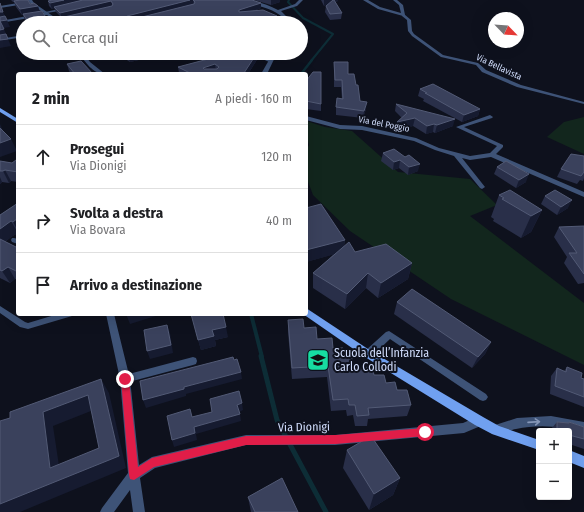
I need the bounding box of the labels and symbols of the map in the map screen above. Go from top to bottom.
north arrow [488,12,524,48]
street label: Via Bellavista [475,52,524,82]
street label: Via del Poggio [358,114,411,134]
place label: Scuola dell’Infanzia Carlo Collodi [334,346,429,374]
school or university icon: Scuola dell’Infanzia Carlo Collodi [305,347,331,373]
route end [116,370,134,388]
one-way arrow [527,418,540,425]
street label: Via Dionigi [278,420,330,434]
route start [416,423,434,441]

